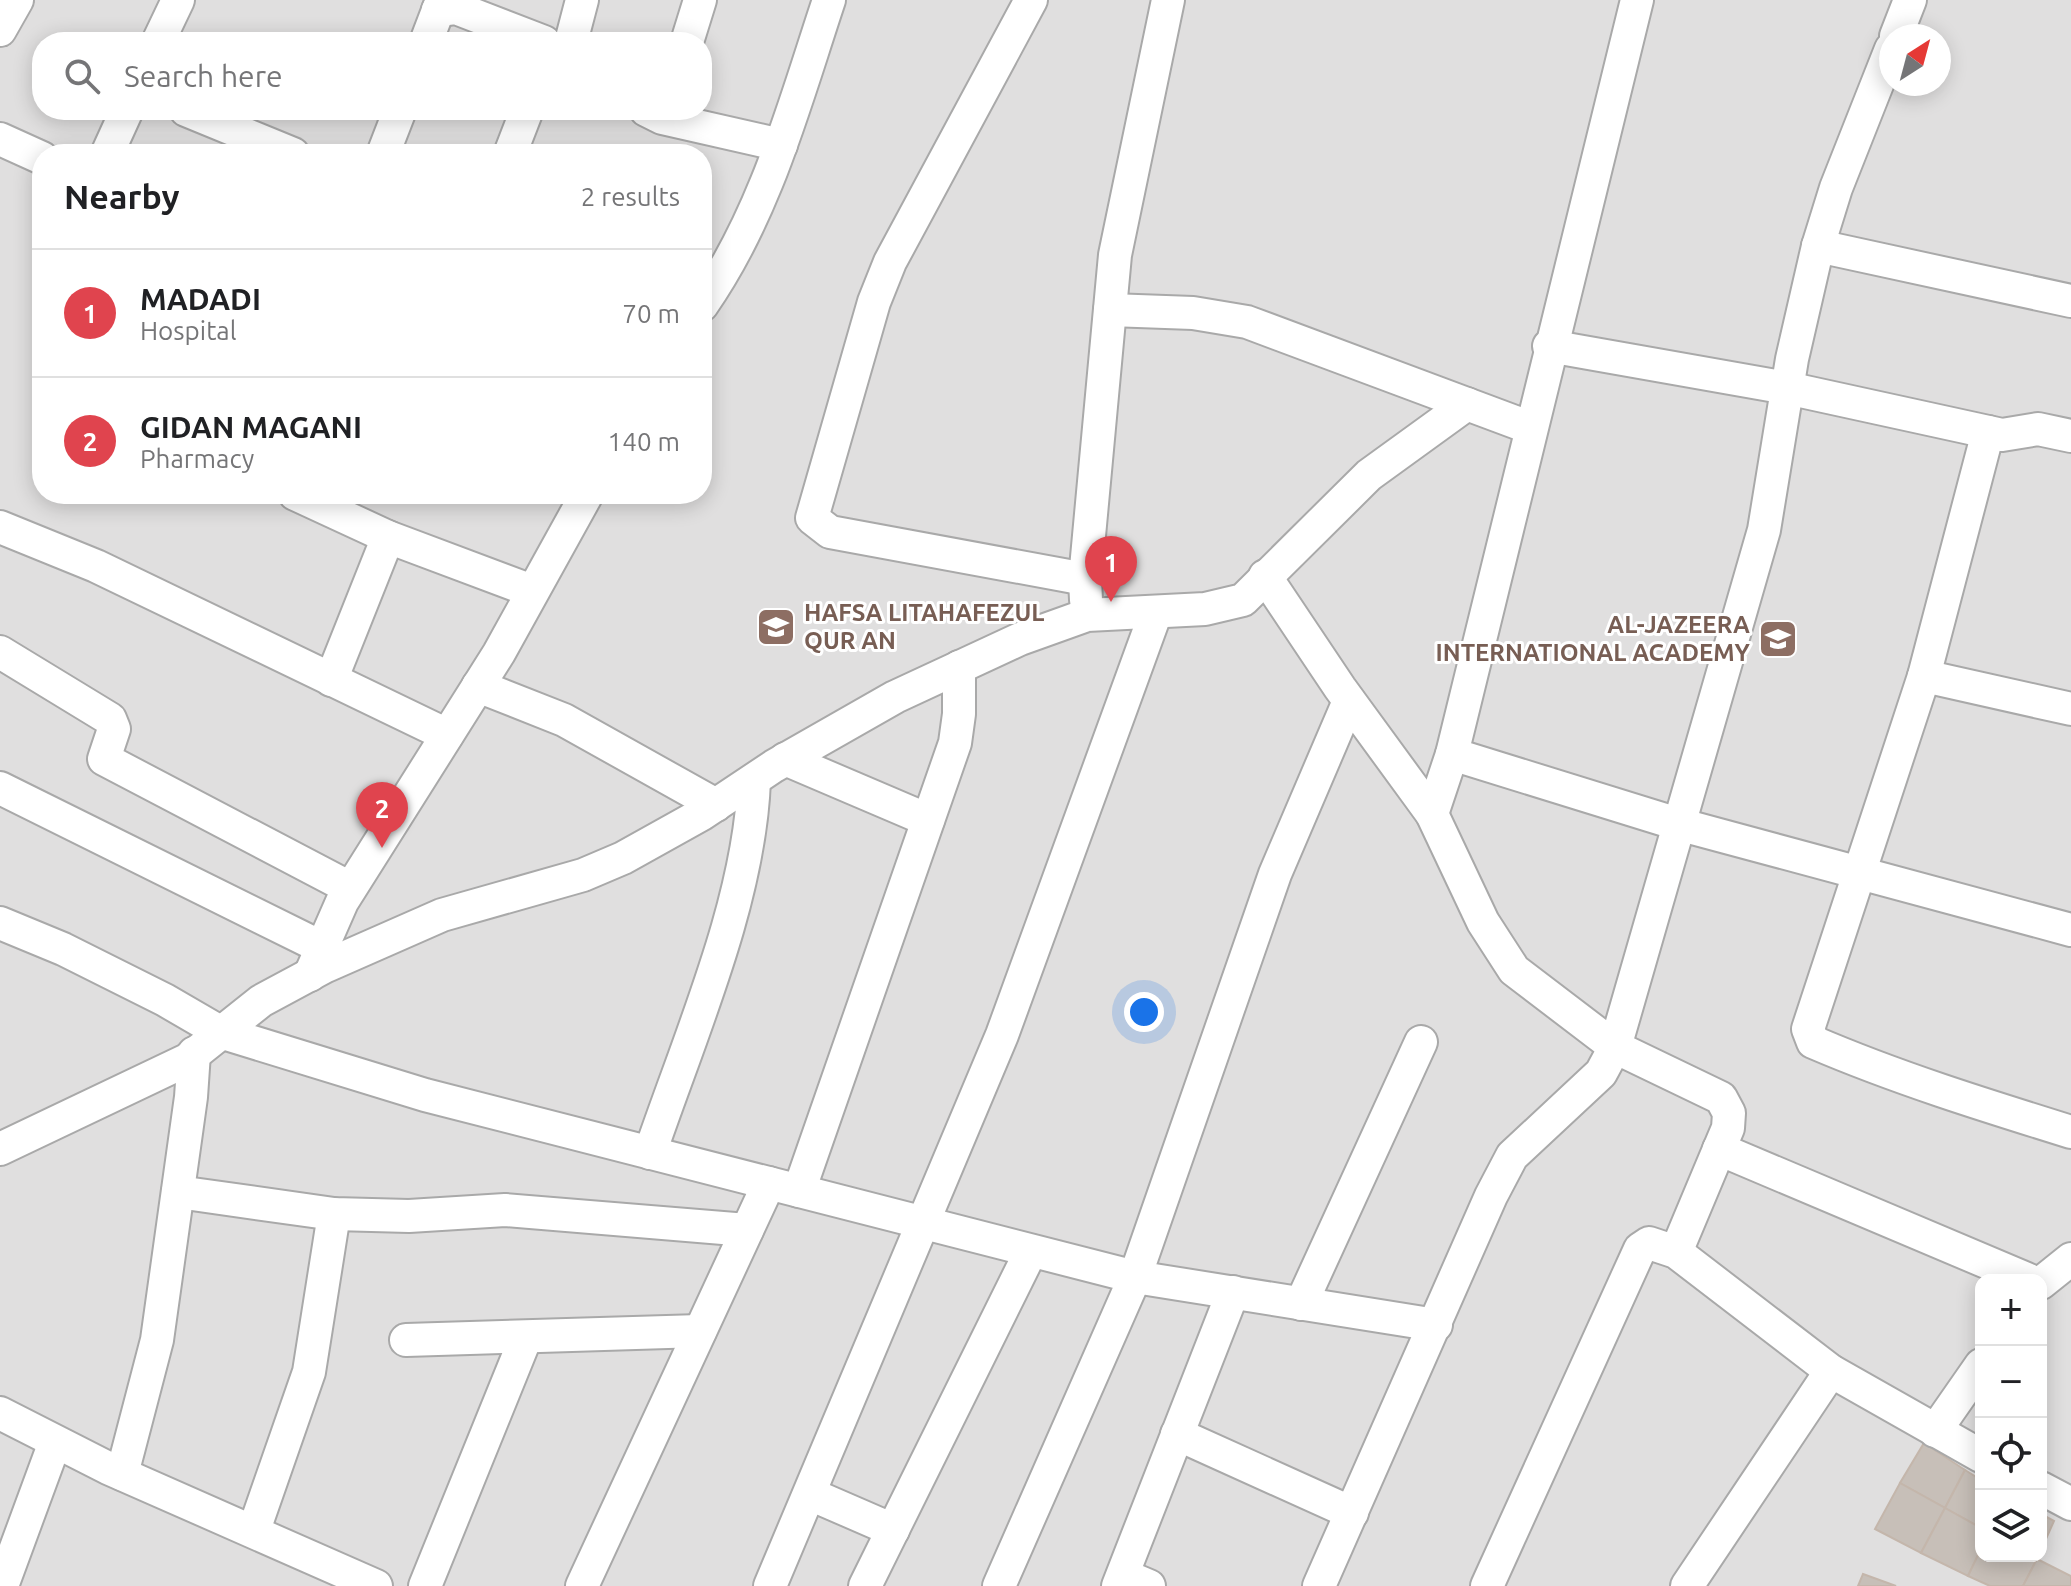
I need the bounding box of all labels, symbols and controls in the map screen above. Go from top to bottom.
north arrow [1879,24,1951,96]
search box [32,32,712,120]
icon: search [60,54,104,98]
text: Search here [124,59,283,93]
text: Nearby [64,177,179,215]
text: 2 results [581,182,680,211]
text: MADADI [140,282,261,316]
text: 1 [83,299,97,328]
text: 70 m [622,299,680,328]
text: Hospital [140,316,237,345]
text: GIDAN MAGANI [140,410,362,444]
text: 2 [83,427,97,456]
text: 140 m [608,427,680,456]
text: Pharmacy [140,444,254,473]
pin: 1 [1085,536,1137,602]
place label: HAFSA LITAHAFEZUL QUR AN [804,599,1045,654]
school or university icon: HAFSA LITAHAFEZUL QUR AN [755,606,797,648]
place label: AL-JAZEERA INTERNATIONAL ACADEMY [1436,611,1751,666]
school or university icon: AL-JAZEERA INTERNATIONAL ACADEMY [1757,618,1799,660]
pin: 2 [356,782,408,848]
your location [1124,992,1164,1032]
map controls [1975,1274,2047,1562]
button: + [1975,1274,2047,1346]
button: − [1975,1346,2047,1418]
button: locate [1975,1418,2047,1490]
button: layers [1975,1490,2047,1562]

